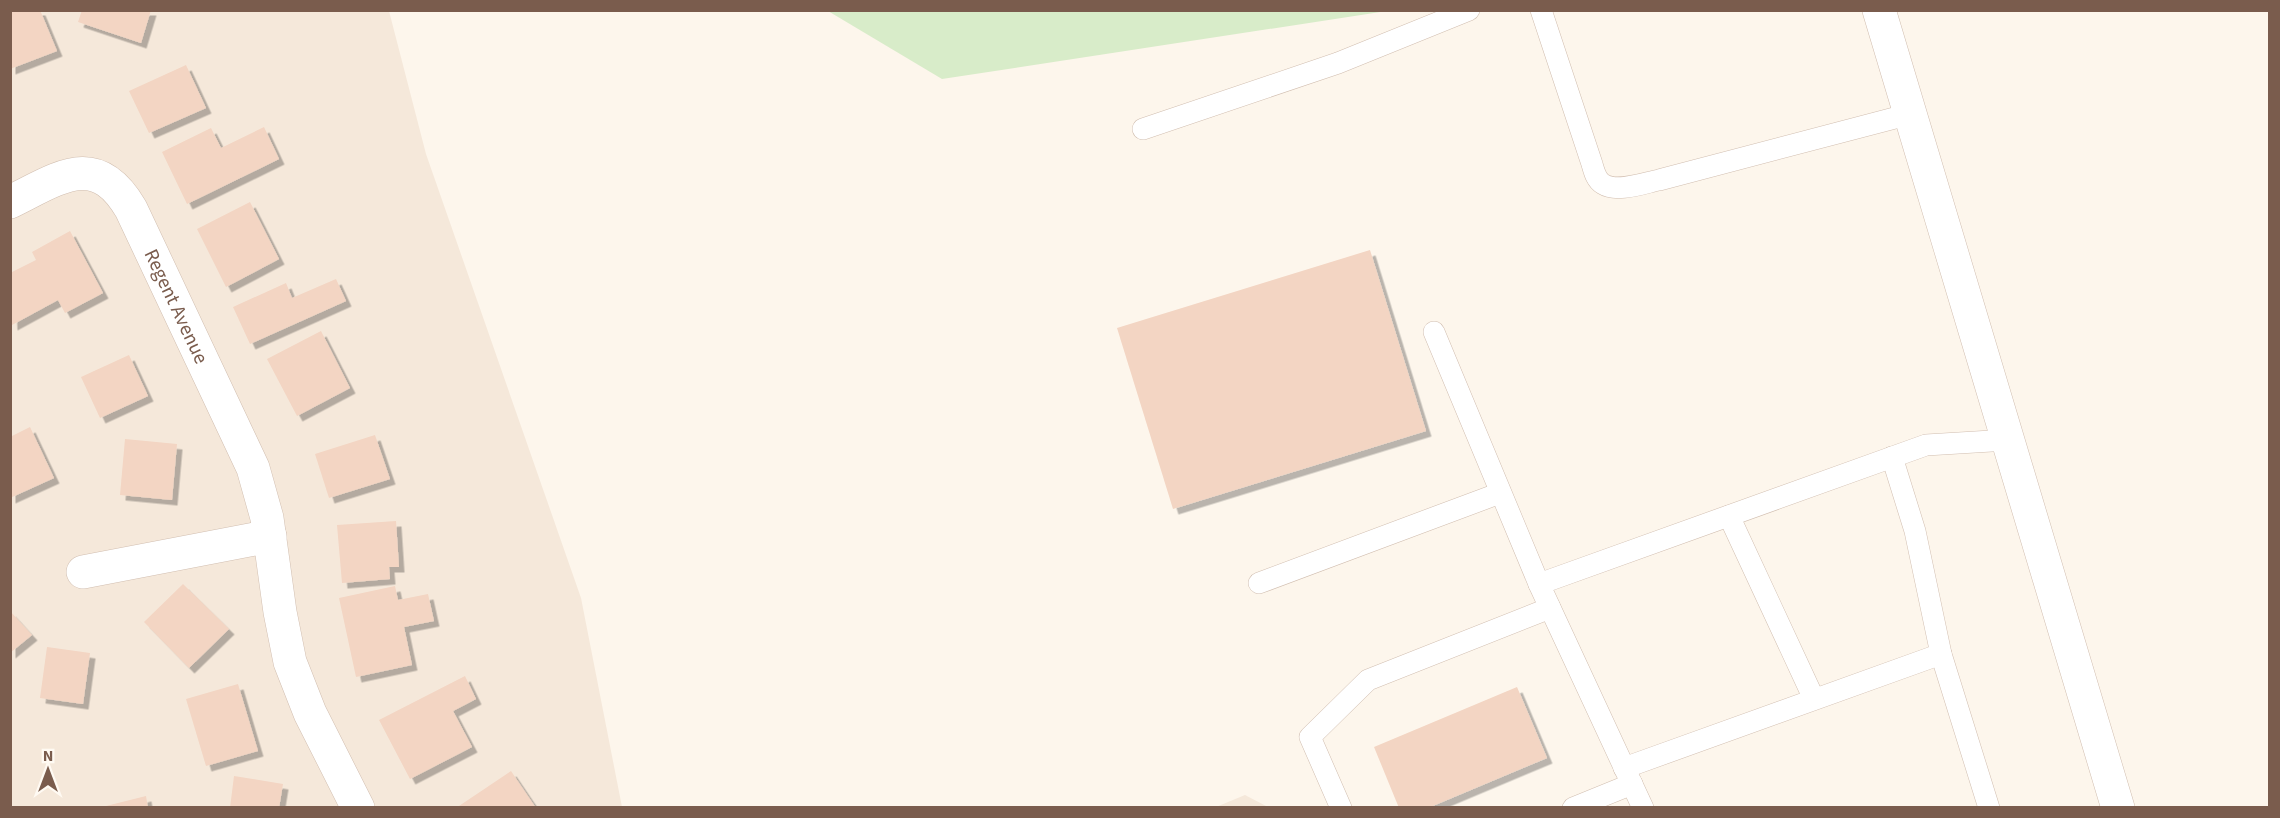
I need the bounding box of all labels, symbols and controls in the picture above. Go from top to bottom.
street label: Regent Avenue [137,244,215,369]
north arrow [18,740,78,800]
text: N [43,745,53,767]

